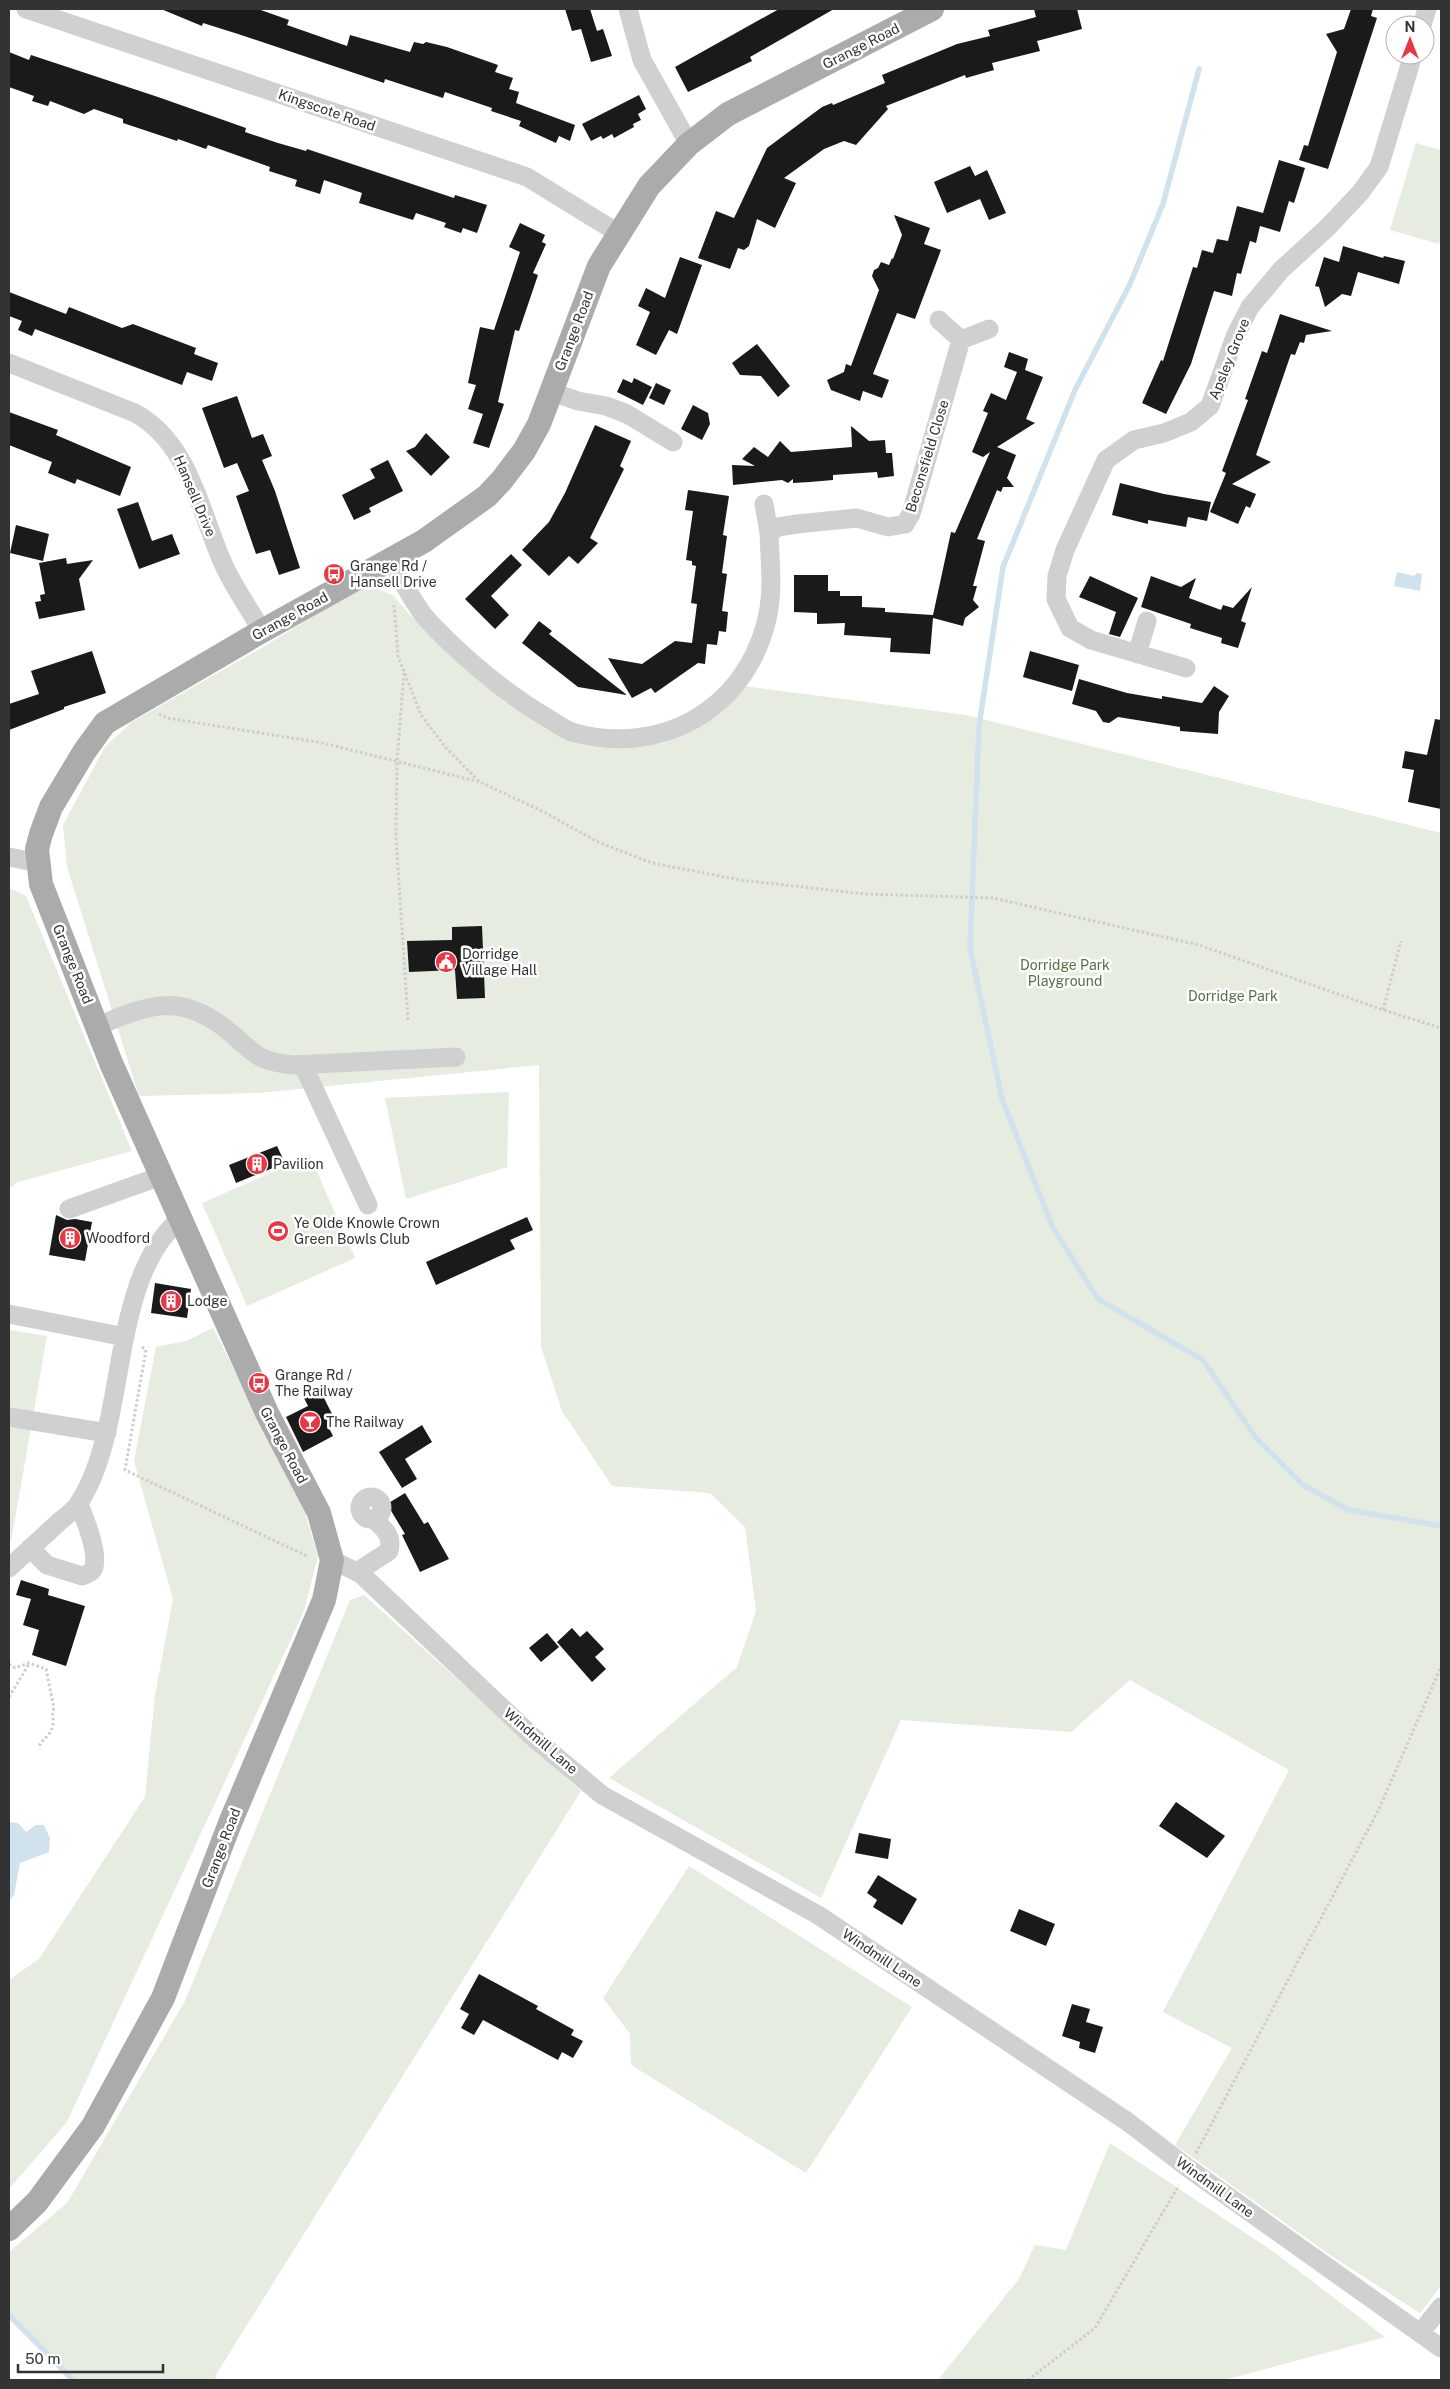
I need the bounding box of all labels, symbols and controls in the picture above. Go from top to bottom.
north arrow [1385,15,1435,65]
text: N [1405,19,1415,35]
street label: Grange Road [820,20,902,72]
street label: Kingscote Road [276,86,378,134]
street label: Grange Road [551,289,597,373]
street label: Apsley Grove [1205,316,1253,402]
street label: Beconsfield Close [902,398,952,514]
street label: Hansell Drive [171,453,219,539]
place label: Grange Rd / Hansell Drive [350,558,437,590]
bus stop icon: Grange Rd / Hansell Drive [322,562,346,586]
street label: Grange Road [249,589,331,643]
street label: Grange Road [50,922,96,1006]
place label: Dorridge Village Hall [462,946,537,978]
public building icon: Dorridge Village Hall [434,950,458,974]
park label: Dorridge Park Playground [1020,957,1110,989]
park label: Dorridge Park [1188,988,1278,1004]
building icon: Pavilion [245,1152,269,1176]
place label: Pavilion [273,1156,324,1172]
place label: Ye Olde Knowle Crown Green Bowls Club [294,1215,440,1247]
sports icon: Ye Olde Knowle Crown Green Bowls Club [266,1219,290,1243]
building icon: Woodford [58,1226,82,1250]
place label: Woodford [86,1230,150,1246]
building icon: Lodge [159,1289,183,1313]
place label: Lodge [187,1293,228,1309]
place label: Grange Rd / The Railway [275,1367,353,1399]
bus stop icon: Grange Rd / The Railway [247,1371,271,1395]
street label: Grange Road [257,1404,311,1486]
bar icon: The Railway [298,1410,322,1434]
place label: The Railway [326,1414,404,1430]
street label: Windmill Lane [501,1705,581,1777]
street label: Grange Road [198,1806,244,1890]
street label: Windmill Lane [839,1926,925,1990]
street label: Windmill Lane [1173,2153,1257,2221]
scale bar [18,2342,162,2374]
text: 50 m [25,2350,60,2367]

